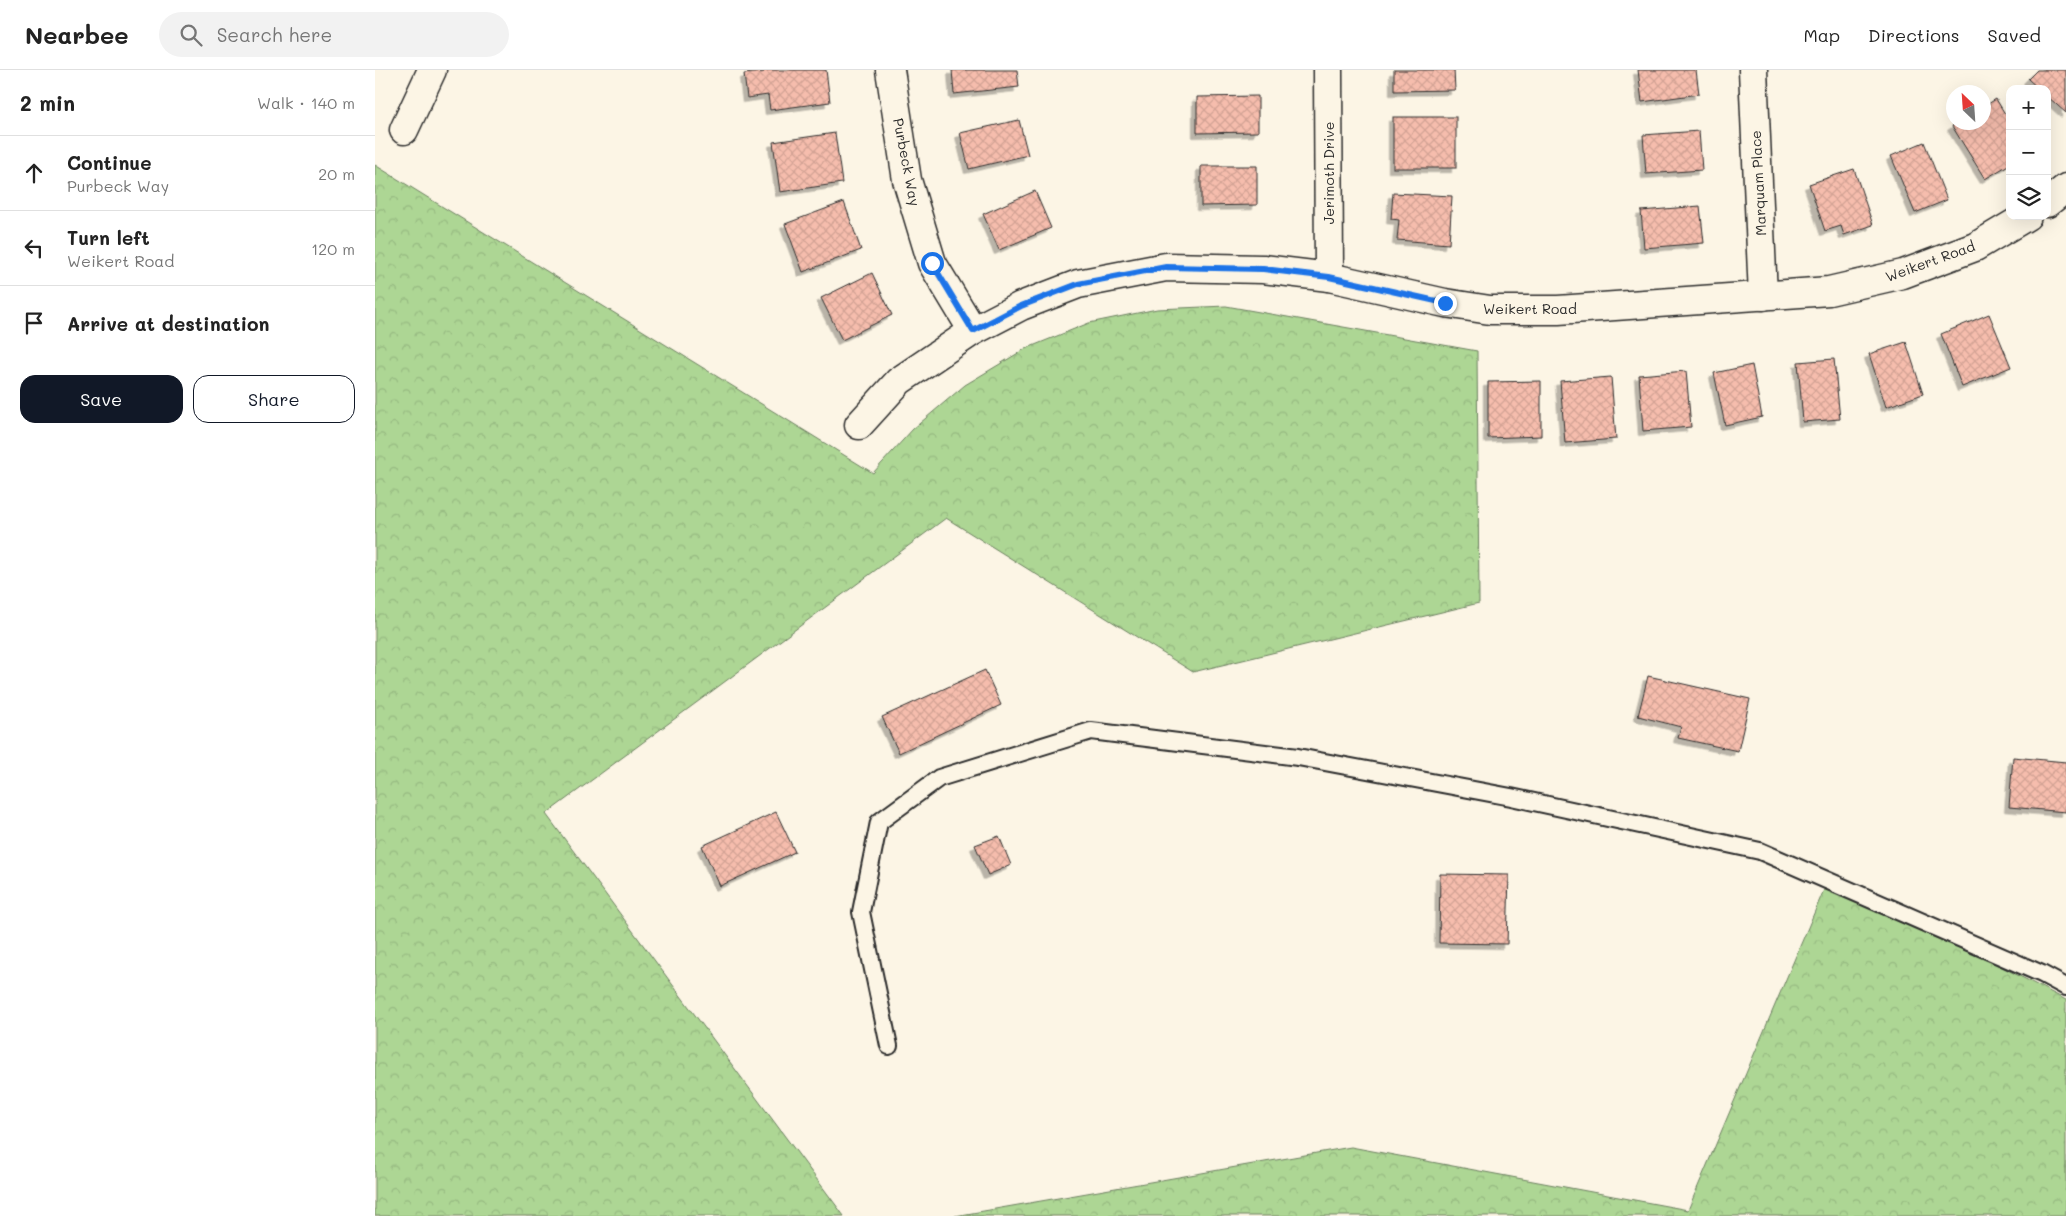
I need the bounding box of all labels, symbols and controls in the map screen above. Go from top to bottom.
search box [159,12,509,57]
text: Nearbee [25,19,129,50]
icon: search [177,21,205,49]
text: Search here [217,22,332,47]
text: Map [1803,23,1840,47]
text: Directions [1868,23,1960,47]
text: Saved [1988,23,2041,47]
north arrow [1946,85,1991,130]
map controls [2006,85,2051,220]
button: + [2006,85,2051,130]
text: 2 min [20,89,75,116]
text: Walk · 140 m [257,92,355,113]
street label: Purbeck Way [889,116,925,208]
street label: Jerimoth Drive [1319,122,1338,224]
street label: Marquam Place [1746,130,1770,236]
button: − [2006,130,2051,175]
text: Continue [67,150,152,175]
icon: ahead [20,159,48,187]
text: 20 m [318,163,355,184]
text: Purbeck Way [67,175,169,196]
button: layers [2006,175,2051,220]
text: Turn left [67,225,150,250]
icon: left [20,234,48,262]
street label: Weikert Road [1883,236,1977,286]
text: 120 m [311,238,355,259]
text: Weikert Road [67,250,174,271]
route start [921,252,944,275]
route end [1434,292,1457,315]
street label: Weikert Road [1483,299,1577,318]
icon: arrive [20,309,48,337]
text: Arrive at destination [67,311,270,336]
button: Save [20,375,183,423]
button: Share [193,375,355,423]

